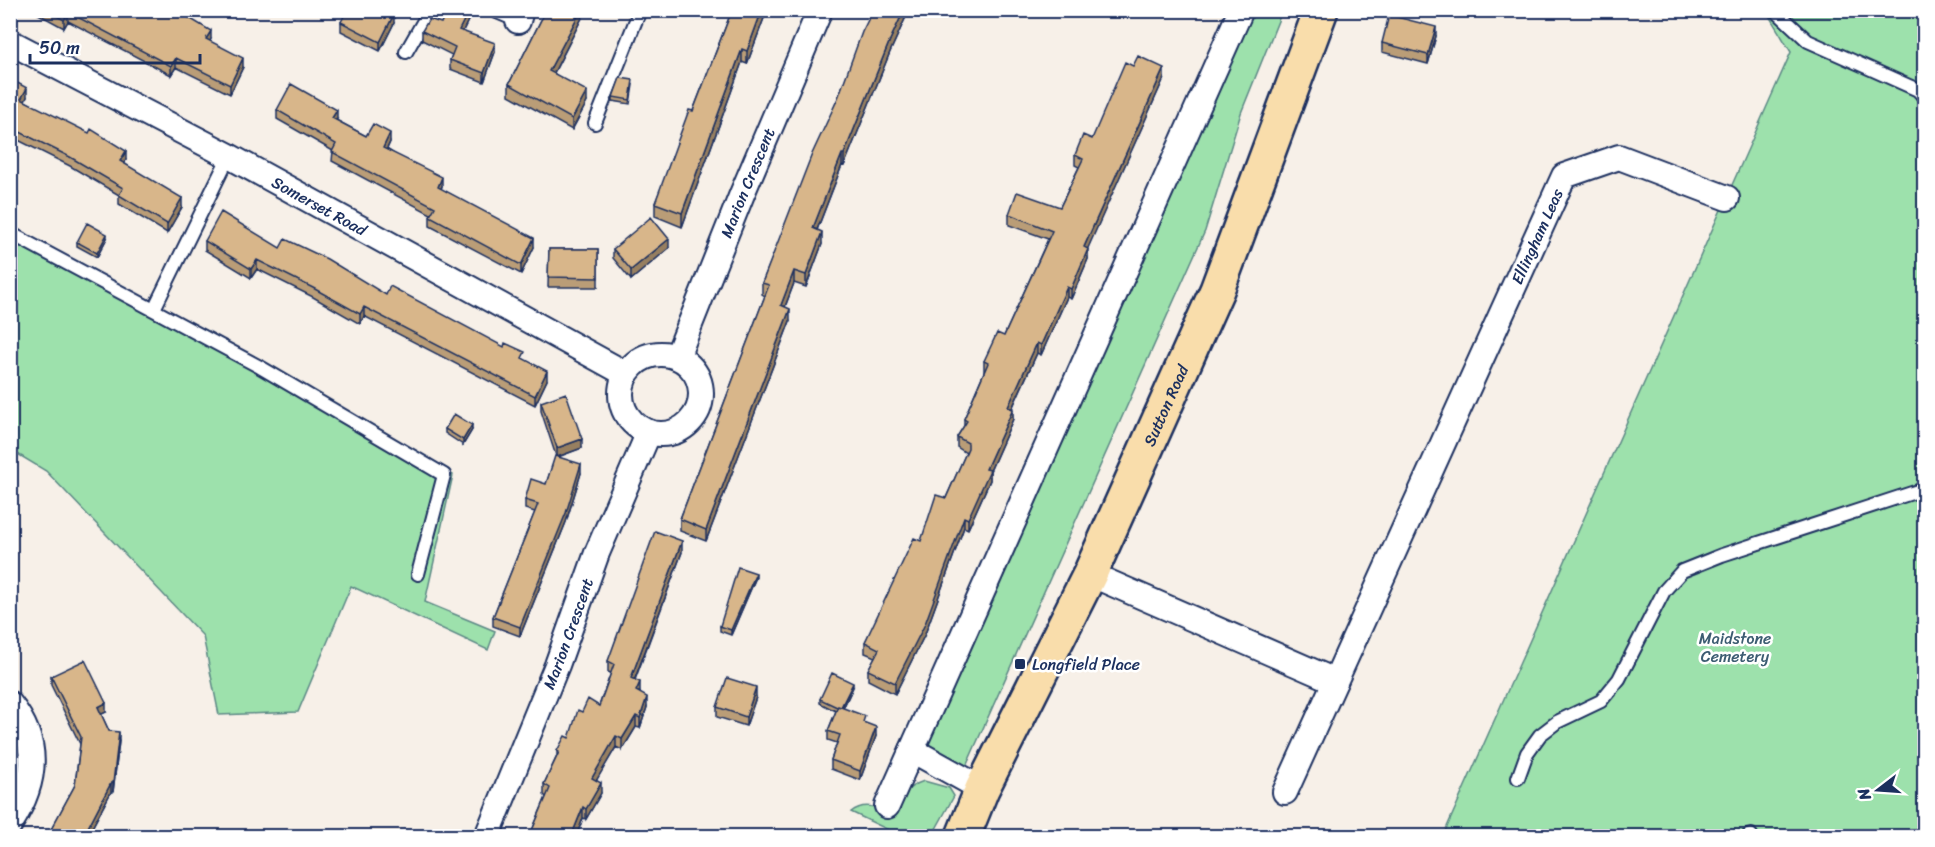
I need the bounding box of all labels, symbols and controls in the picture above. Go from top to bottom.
scale bar [30,27,200,65]
text: 50 m [39,32,80,64]
street label: Marion Crescent [712,123,784,242]
street label: Somerset Road [266,168,374,245]
street label: Ellingham Leas [1503,183,1572,289]
street label: Sutton Road [1135,359,1197,451]
street label: Marion Crescent [534,574,602,694]
park label: Maidstone Cemetery [1699,624,1771,671]
place label: Longfield Place [1032,650,1140,679]
marker: Longfield Place [1013,657,1027,671]
north arrow [1848,760,1908,820]
text: N [1848,784,1880,805]

